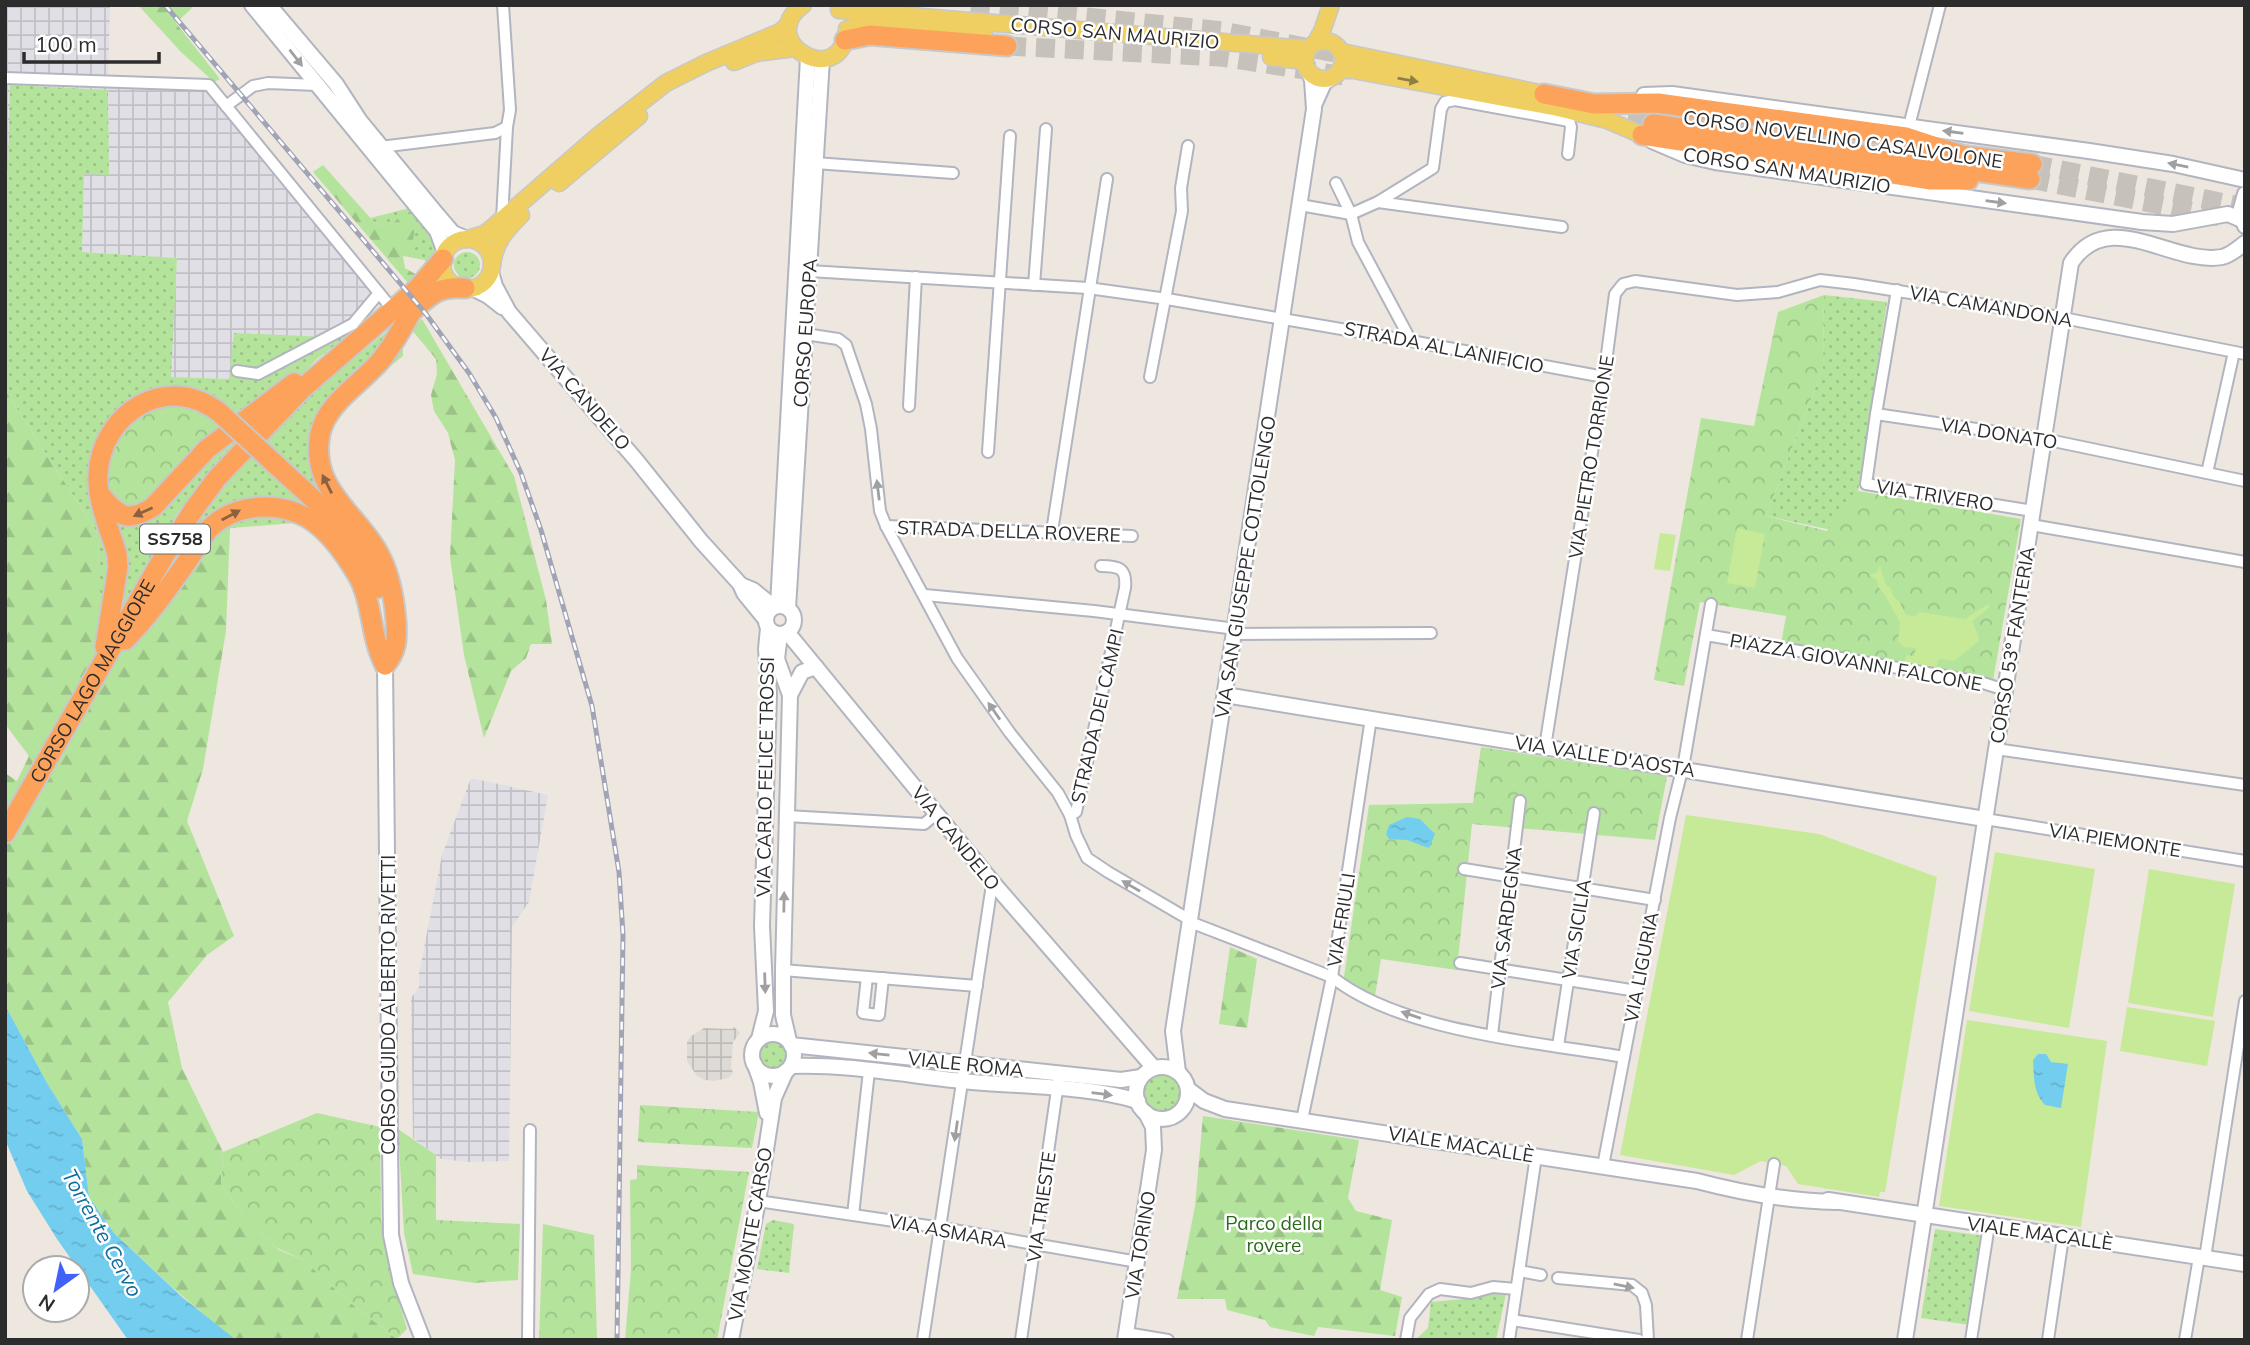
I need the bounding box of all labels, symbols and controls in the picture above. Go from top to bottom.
street label: CORSO SAN MAURIZIO [1009,12,1221,54]
scale bar [24,21,159,65]
text: 100 m [35,31,97,57]
one-way arrow [288,49,303,66]
one-way arrow [1397,75,1419,86]
street label: CORSO NOVELLINO CASALVOLONE [1682,105,2004,173]
one-way arrow [1942,127,1964,138]
street label: CORSO SAN MAURIZIO [1682,142,1892,198]
one-way arrow [2167,160,2189,171]
one-way arrow [1985,197,2007,208]
street label: CORSO EUROPA [788,258,822,408]
street label: VIA CAMANDONA [1908,280,2074,332]
street label: STRADA AL LANIFICIO [1342,316,1546,378]
street label: VIA CANDELO [534,343,636,455]
street label: VIA PIETRO TORRIONE [1563,353,1619,561]
street label: VIA DONATO [1939,412,2059,454]
street label: VIA SAN GIUSEPPE COTTOLENGO [1209,414,1281,720]
one-way arrow [322,474,333,494]
street label: VIA TRIVERO [1874,474,1996,516]
one-way arrow [872,478,883,500]
one-way arrow [133,506,153,518]
one-way arrow [221,509,241,521]
street label: STRADA DELLA ROVERE [897,515,1121,547]
road number: SS758 [140,524,210,554]
street label: CORSO 53° FANTERIA [1985,545,2039,745]
street label: CORSO LAGO MAGGIORE [24,575,160,787]
street label: STRADA DEI CAMPI [1065,626,1129,806]
street label: PIAZZA GIOVANNI FALCONE [1728,628,1984,696]
street label: VIA CARLO FELICE TROSSI [751,657,779,897]
one-way arrow [987,702,1002,720]
street label: VIA VALLE D'AOSTA [1513,730,1697,782]
street label: VIA CANDELO [907,781,1005,895]
street label: VIA PIEMONTE [2047,818,2183,862]
street label: VIA SARDEGNA [1485,845,1527,991]
street label: CORSO GUIDO ALBERTO RIVETTI [376,855,400,1155]
street label: VIA FRIULI [1322,871,1360,969]
street label: VIA SICILIA [1556,877,1596,981]
one-way arrow [1122,880,1141,892]
one-way arrow [778,890,789,912]
street label: VIA LIGURIA [1619,910,1663,1024]
one-way arrow [760,972,771,994]
one-way arrow [1400,1009,1421,1020]
street label: VIALE ROMA [907,1046,1025,1082]
one-way arrow [868,1048,890,1059]
one-way arrow [1091,1088,1113,1099]
one-way arrow [950,1120,961,1142]
street label: VIALE MACALLÈ [1386,1121,1536,1167]
street label: VIA MONTE CARSO [723,1145,777,1323]
street label: VIA TRIESTE [1021,1150,1061,1264]
water label: Torrente Cervo [57,1164,149,1301]
street label: VIA TORINO [1120,1189,1160,1301]
street label: VIA ASMARA [887,1209,1009,1253]
park label: Parco della rovere [1225,1211,1323,1257]
street label: VIALE MACALLÈ [1965,1211,2115,1255]
north arrow [21,1254,91,1324]
one-way arrow [1614,1280,1636,1291]
text: N [34,1289,59,1317]

